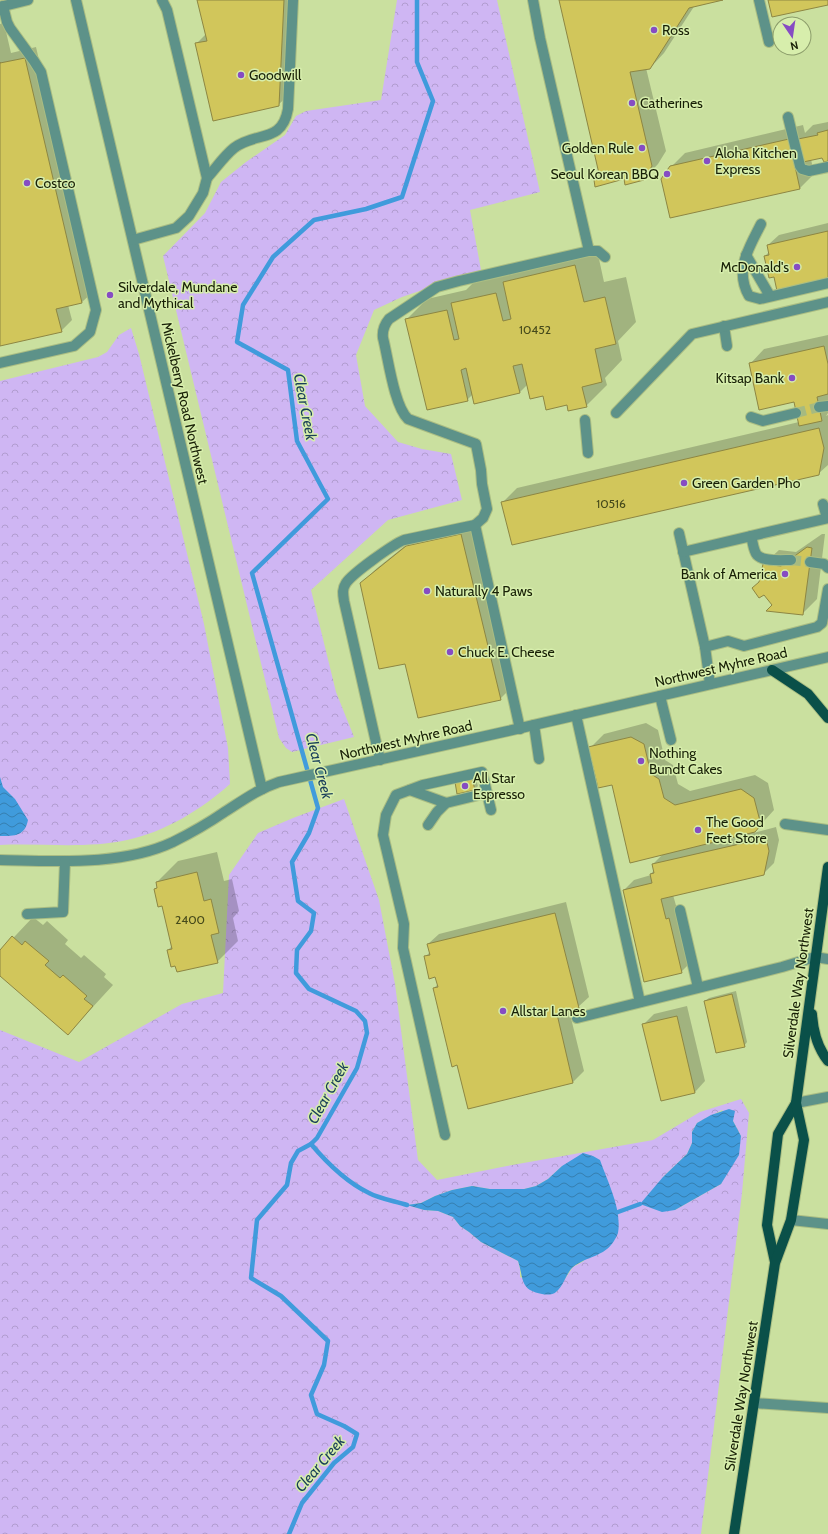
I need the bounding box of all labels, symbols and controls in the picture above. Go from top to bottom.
north arrow [772,16,812,56]
place label: Ross [662,21,690,39]
marker: Ross [649,25,659,35]
text: N [789,38,800,53]
place label: Goodwill [249,66,302,84]
marker: Goodwill [236,70,246,80]
place label: Catherines [640,94,703,112]
marker: Catherines [627,98,637,108]
place label: Golden Rule [562,139,634,157]
marker: Golden Rule [637,143,647,153]
place label: Aloha Kitchen Express [715,144,797,178]
marker: Aloha Kitchen Express [702,156,712,166]
place label: Seoul Korean BBQ [550,165,659,183]
marker: Seoul Korean BBQ [662,169,672,179]
place label: Costco [35,174,76,192]
marker: Costco [22,178,32,188]
place label: McDonald's [720,258,789,276]
marker: McDonald's [792,262,802,272]
place label: Silverdale, Mundane and Mythical [118,278,237,312]
marker: Silverdale, Mundane and Mythical [105,290,115,300]
street label: Mickelberry Road Northwest [158,320,213,486]
house number: 10452 [519,322,551,337]
place label: Kitsap Bank [715,369,785,387]
water label: Clear Creek [290,372,320,442]
marker: Kitsap Bank [787,373,797,383]
place label: Green Garden Pho [692,474,801,492]
marker: Green Garden Pho [679,478,689,488]
house number: 10516 [596,496,626,511]
place label: Bank of America [681,565,777,583]
marker: Bank of America [780,569,790,579]
place label: Naturally 4 Paws [435,582,533,600]
marker: Naturally 4 Paws [422,586,432,596]
place label: Chuck E. Cheese [458,643,555,661]
street label: Northwest Myhre Road [653,643,789,691]
marker: Chuck E. Cheese [445,647,455,657]
street label: Northwest Myhre Road [338,716,474,764]
water label: Clear Creek [302,731,337,802]
place label: Nothing Bundt Cakes [649,744,723,778]
marker: Nothing Bundt Cakes [636,756,646,766]
place label: All Star Espresso [473,769,525,803]
marker: All Star Espresso [460,781,470,791]
place label: The Good Feet Store [706,813,767,847]
marker: The Good Feet Store [693,825,703,835]
street label: Silverdale Way Northwest [779,906,817,1059]
house number: 2400 [175,912,205,927]
place label: Allstar Lanes [511,1002,586,1020]
marker: Allstar Lanes [498,1006,508,1016]
water label: Clear Creek [304,1059,353,1127]
street label: Silverdale Way Northwest [720,1319,762,1472]
water label: Clear Creek [291,1432,349,1496]

